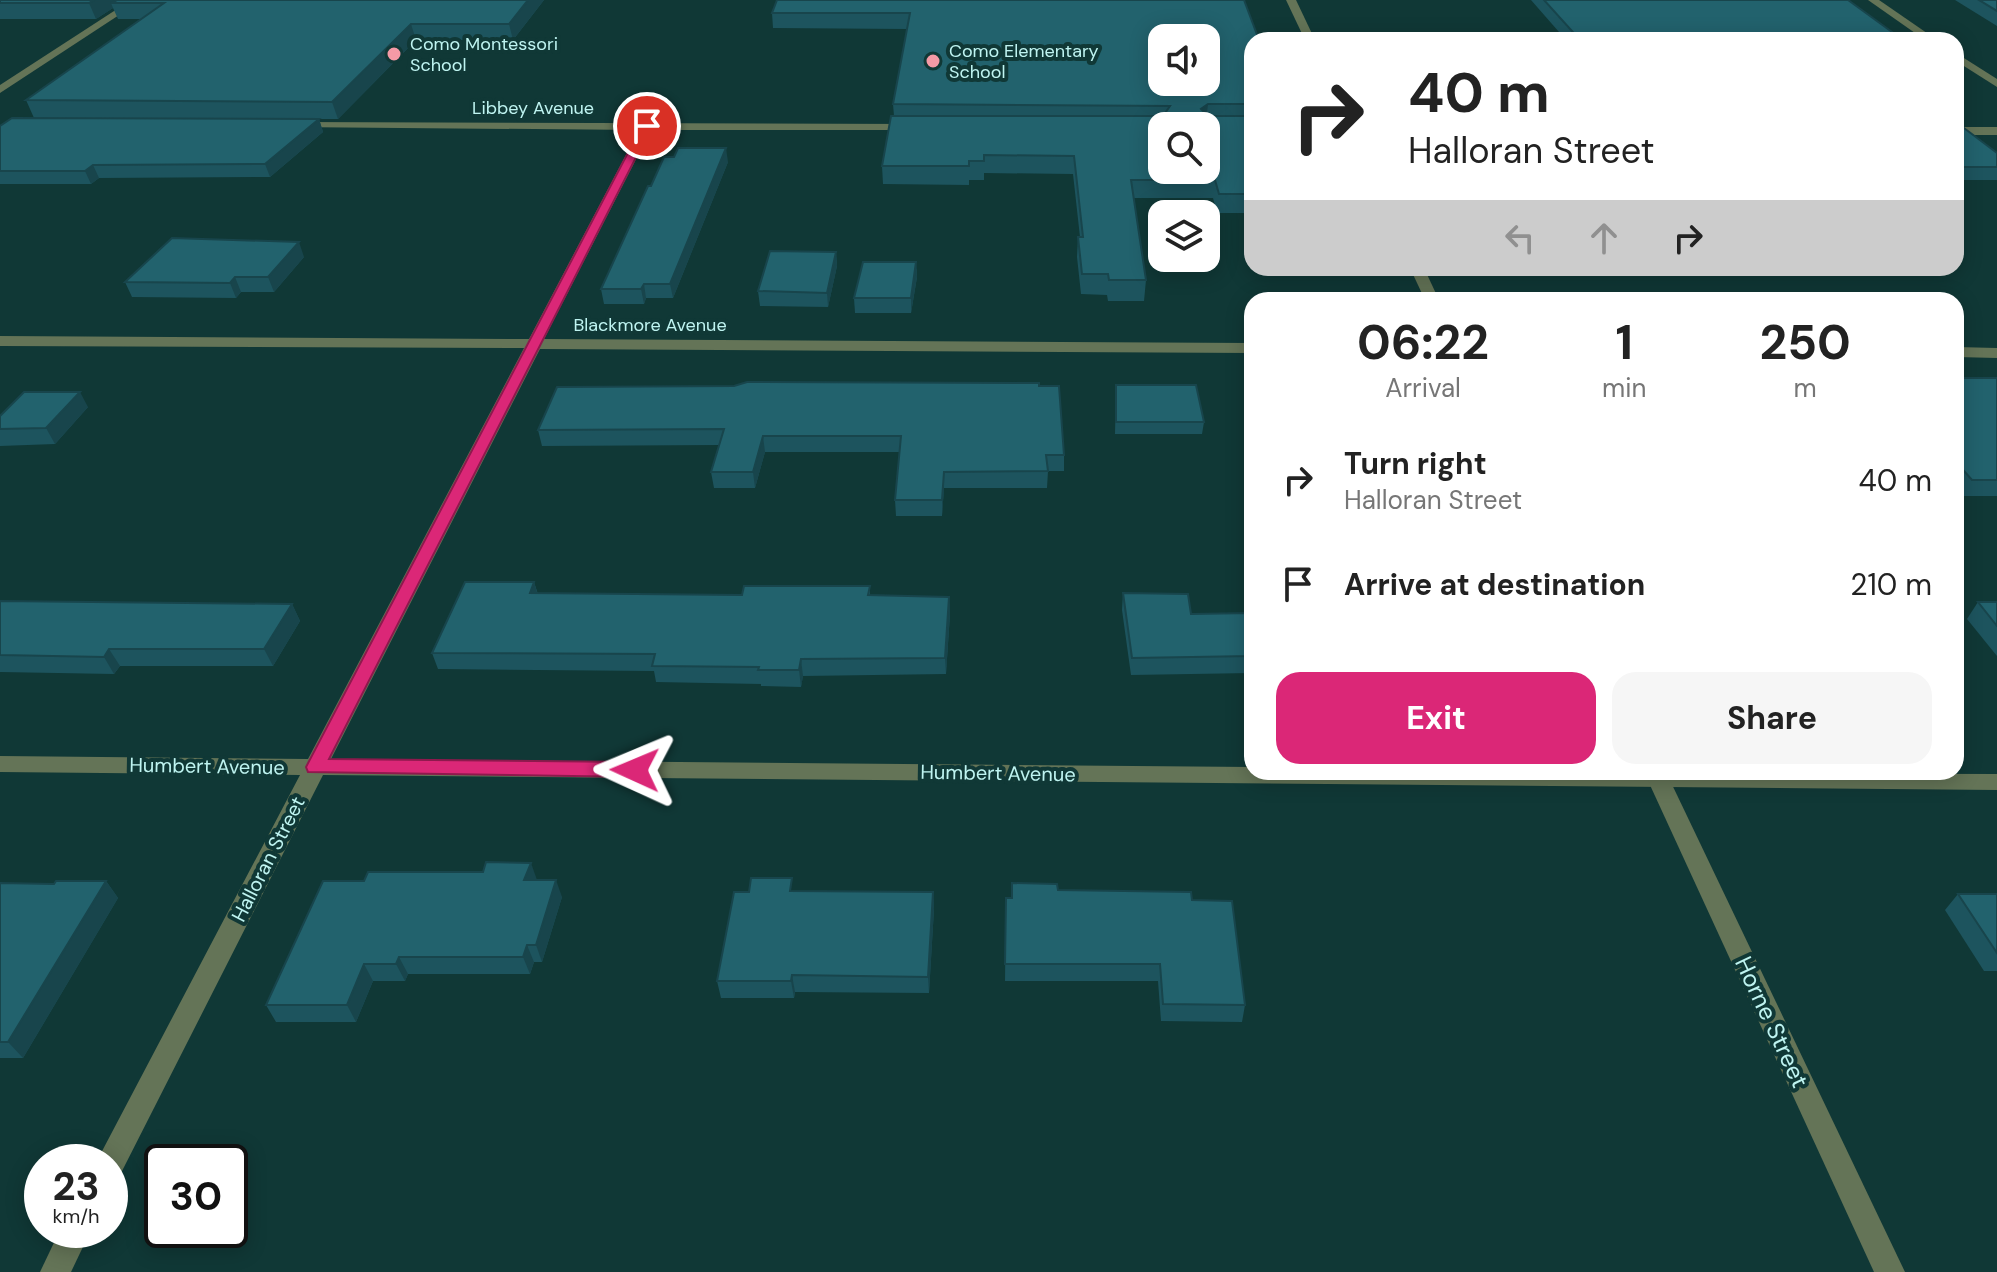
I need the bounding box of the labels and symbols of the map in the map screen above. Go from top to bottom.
place label: Como Montessori School [410,32,558,77]
place label: Como Elementary School [949,39,1099,84]
marker: Como Montessori School [385,45,403,63]
marker: Como Elementary School [924,52,942,70]
pin [613,92,681,160]
street label: Libbey Avenue [472,96,594,120]
street label: Blackmore Avenue [573,313,727,337]
position arrow [593,728,677,812]
street label: Humbert Avenue [129,752,285,780]
street label: Humbert Avenue [920,759,1076,787]
street label: Halloran Street [225,792,311,926]
street label: Horne Street [1728,951,1816,1093]
speed limit sign: 30 [144,1144,248,1248]

